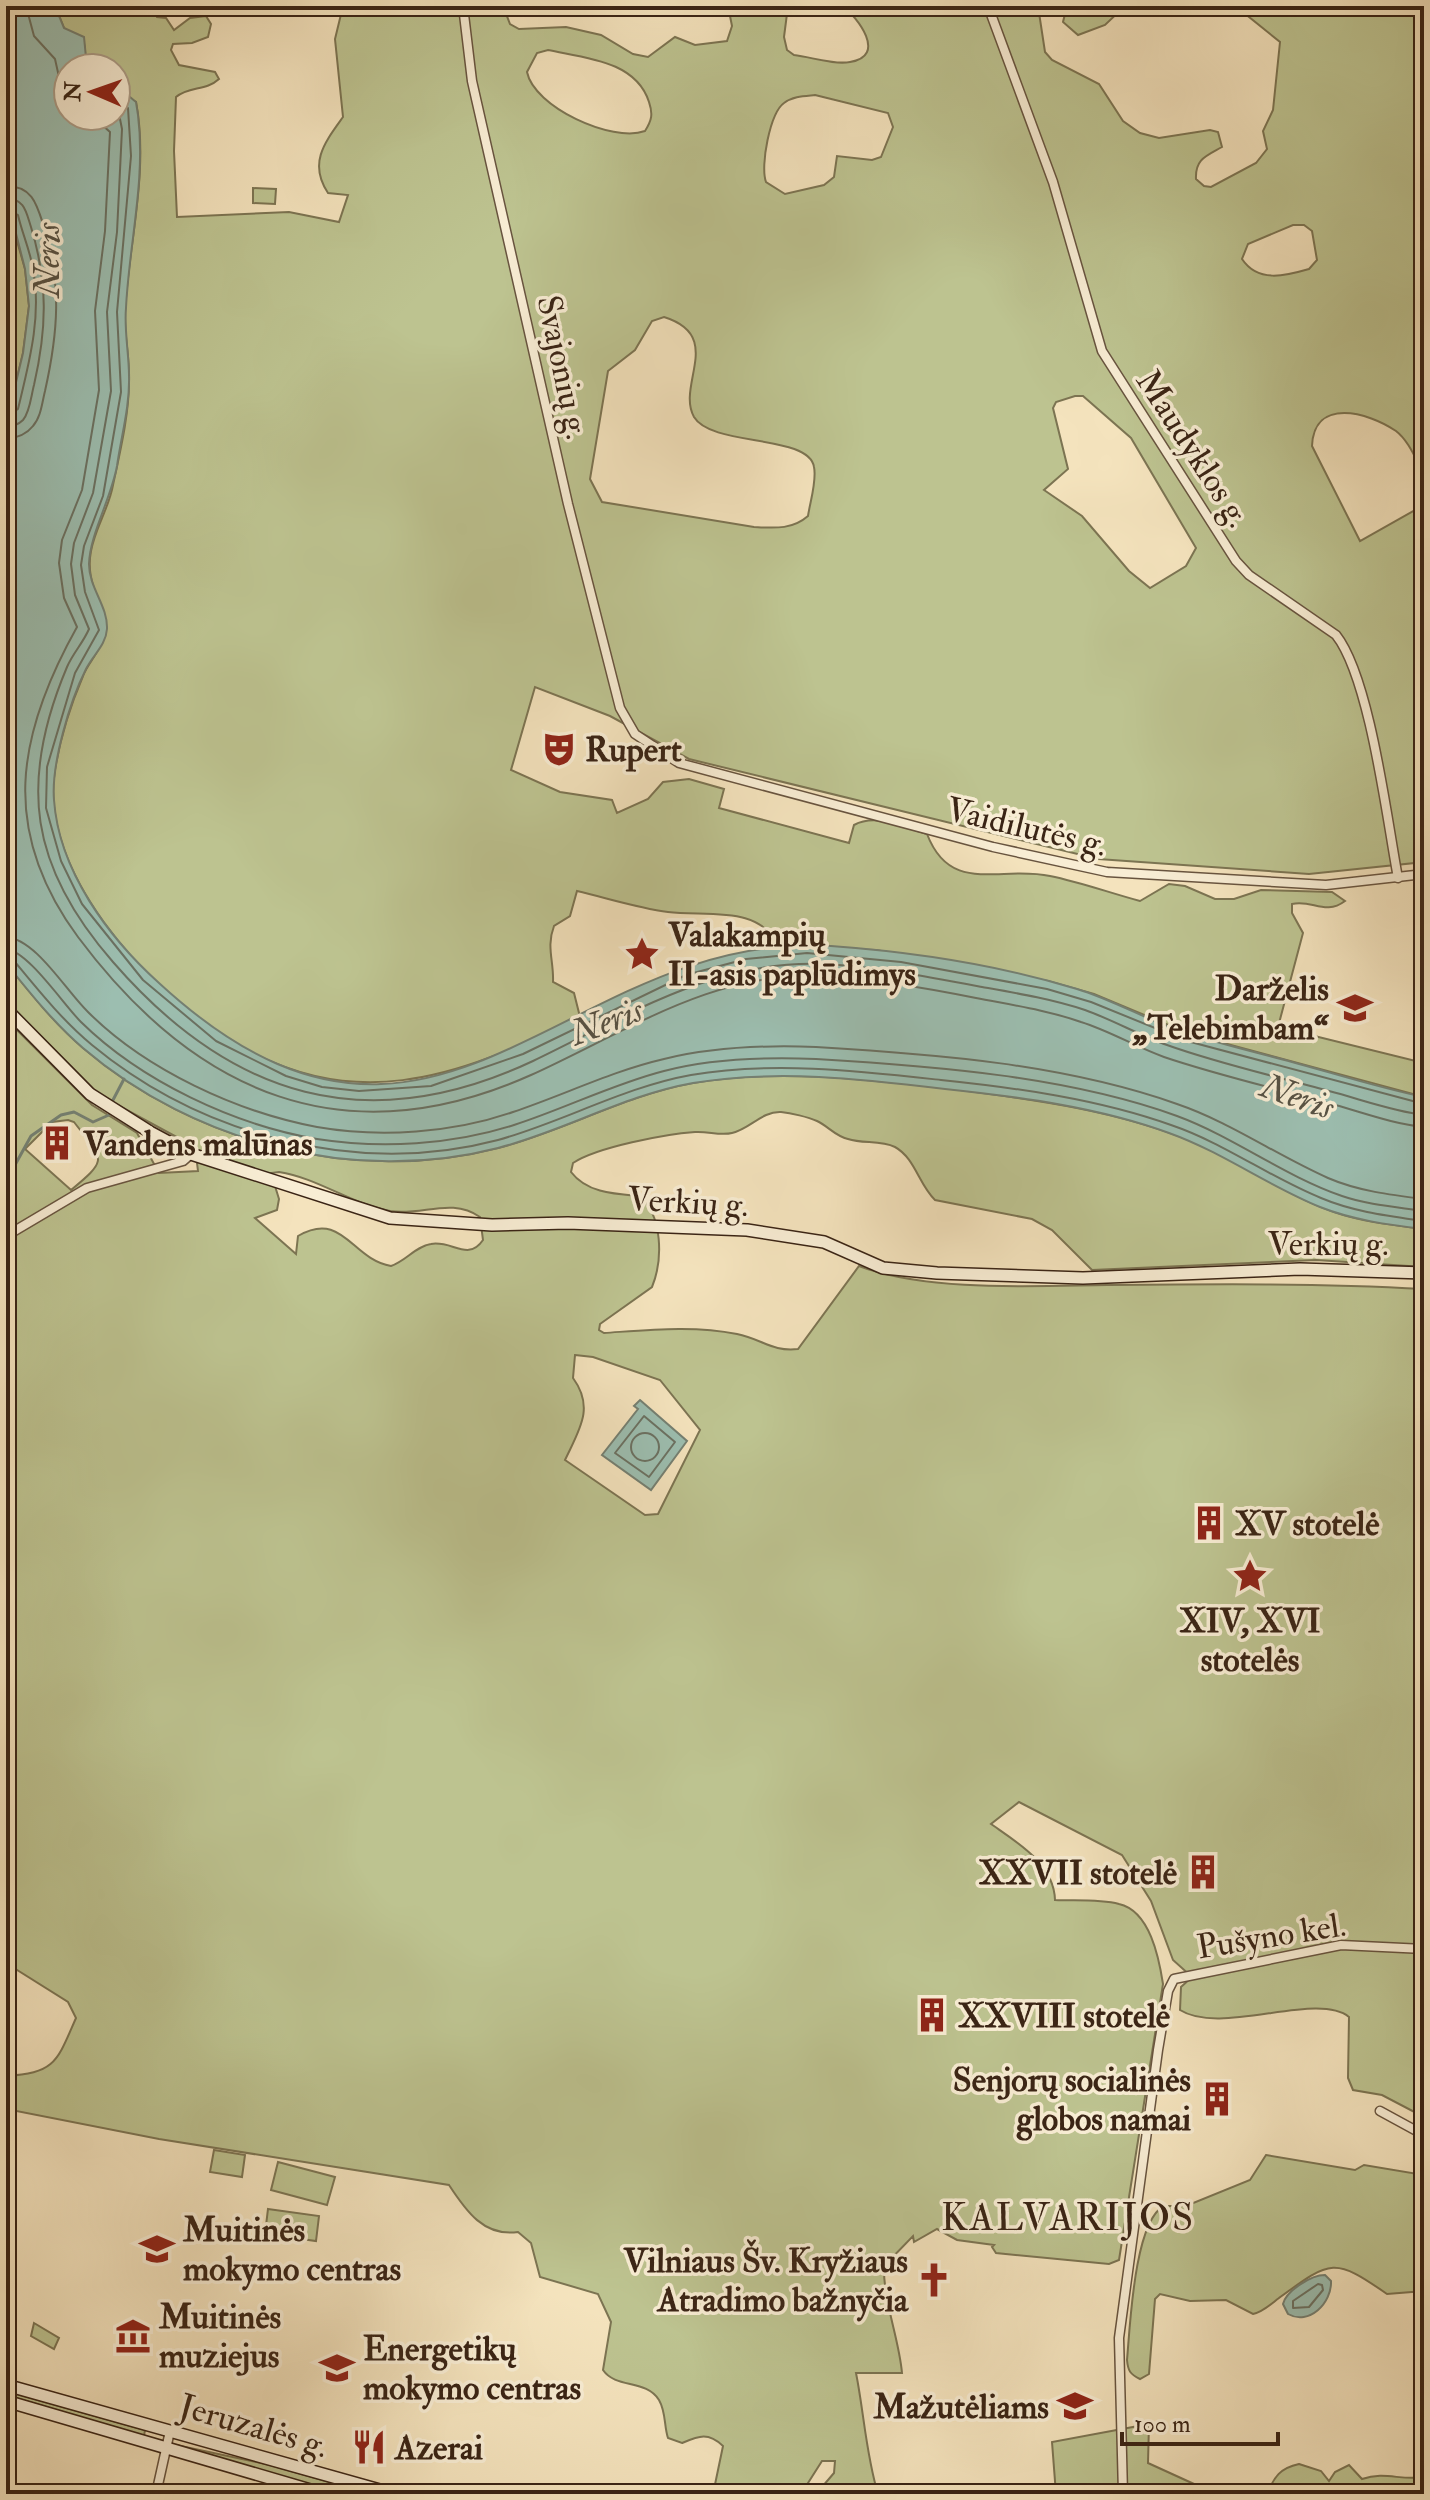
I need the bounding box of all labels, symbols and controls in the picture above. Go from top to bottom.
north arrow [52,52,132,132]
text: N [59,81,87,103]
water label: Neris [25,222,70,299]
street label: Svajonių g. [526,292,599,443]
street label: Maudyklos g. [1126,362,1260,536]
place label: Rupert [585,729,682,772]
theatre icon: Rupert [540,730,578,768]
street label: Vaidilutės g. [942,788,1111,867]
place label: Valakampių II-asis paplūdimys [667,914,916,996]
place icon: Valakampių II-asis paplūdimys [623,935,661,973]
place label: Darželis „Telebimbam“ [1132,968,1329,1050]
water label: Neris [562,987,650,1056]
school or university icon: Darželis „Telebimbam“ [1336,989,1374,1027]
water label: Neris [1253,1062,1341,1130]
place label: Vandens malūnas [82,1123,313,1166]
building icon: Vandens malūnas [38,1124,76,1162]
street label: Verkių g. [626,1178,749,1227]
street label: Verkių g. [1267,1223,1389,1266]
place label: XV stotelė [1235,1503,1380,1546]
building icon: XV stotelė [1190,1504,1228,1542]
place icon: XIV, XVI stotelės [1231,1557,1269,1595]
place label: XIV, XVI stotelės [1180,1600,1321,1682]
place label: XXVII stotelė [979,1852,1178,1895]
building icon: XXVII stotelė [1184,1853,1222,1891]
street label: Pušyno kel. [1194,1903,1349,1969]
place label: XXVIII stotelė [958,1995,1171,2038]
building icon: XXVIII stotelė [913,1996,951,2034]
place label: Senjorų socialinės globos namai [953,2059,1191,2141]
building icon: Senjorų socialinės globos namai [1198,2080,1236,2118]
district label: KALVARIJOS [941,2194,1195,2242]
place label: Muitinės mokymo centras [182,2209,401,2291]
school or university icon: Muitinės mokymo centras [138,2230,176,2268]
place label: Vilniaus Šv. Kryžiaus Atradimo bažnyčia [622,2239,909,2322]
church icon: Vilniaus Šv. Kryžiaus Atradimo bažnyčia [915,2261,953,2299]
place label: Muitinės muziejus [158,2296,282,2378]
museum icon: Muitinės muziejus [114,2317,152,2355]
place label: Energetikų mokymo centras [363,2328,581,2410]
school or university icon: Energetikų mokymo centras [318,2349,356,2387]
street label: Jeruzalės g. [173,2384,333,2468]
place label: Mažutėliams [872,2386,1049,2429]
school or university icon: Mažutėliams [1056,2387,1094,2425]
scale bar [1122,2396,1278,2446]
text: 100 m [1134,2409,1191,2440]
place label: Azerai [393,2427,483,2470]
restaurant icon: Azerai [350,2428,388,2466]

